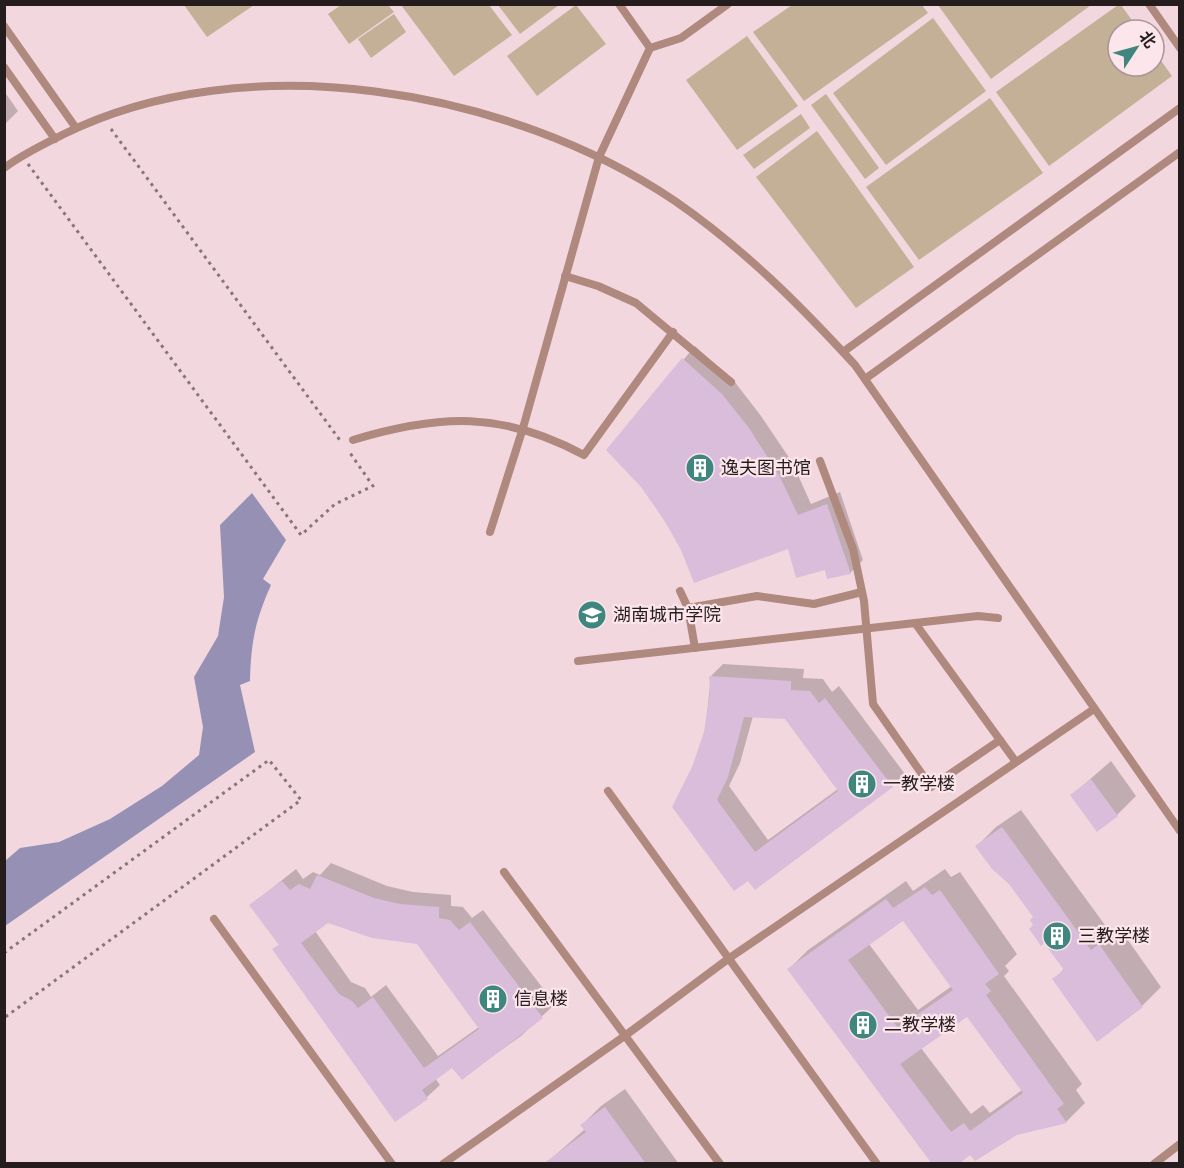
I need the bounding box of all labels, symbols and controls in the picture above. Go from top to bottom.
north arrow [1106,18,1166,78]
text: 北 [1136,28,1159,51]
building icon: 逸夫图书馆 [684,452,716,484]
place label: 逸夫图书馆 [721,458,811,478]
school or university icon: 湖南城市学院 [576,599,608,631]
place label: 湖南城市学院 [613,605,721,625]
building icon: 一教学楼 [846,768,878,800]
place label: 一教学楼 [883,774,955,794]
building icon: 三教学楼 [1041,920,1073,952]
place label: 三教学楼 [1078,926,1150,946]
building icon: 信息楼 [477,983,509,1015]
place label: 信息楼 [514,989,568,1009]
building icon: 二教学楼 [847,1009,879,1041]
place label: 二教学楼 [884,1015,956,1035]

